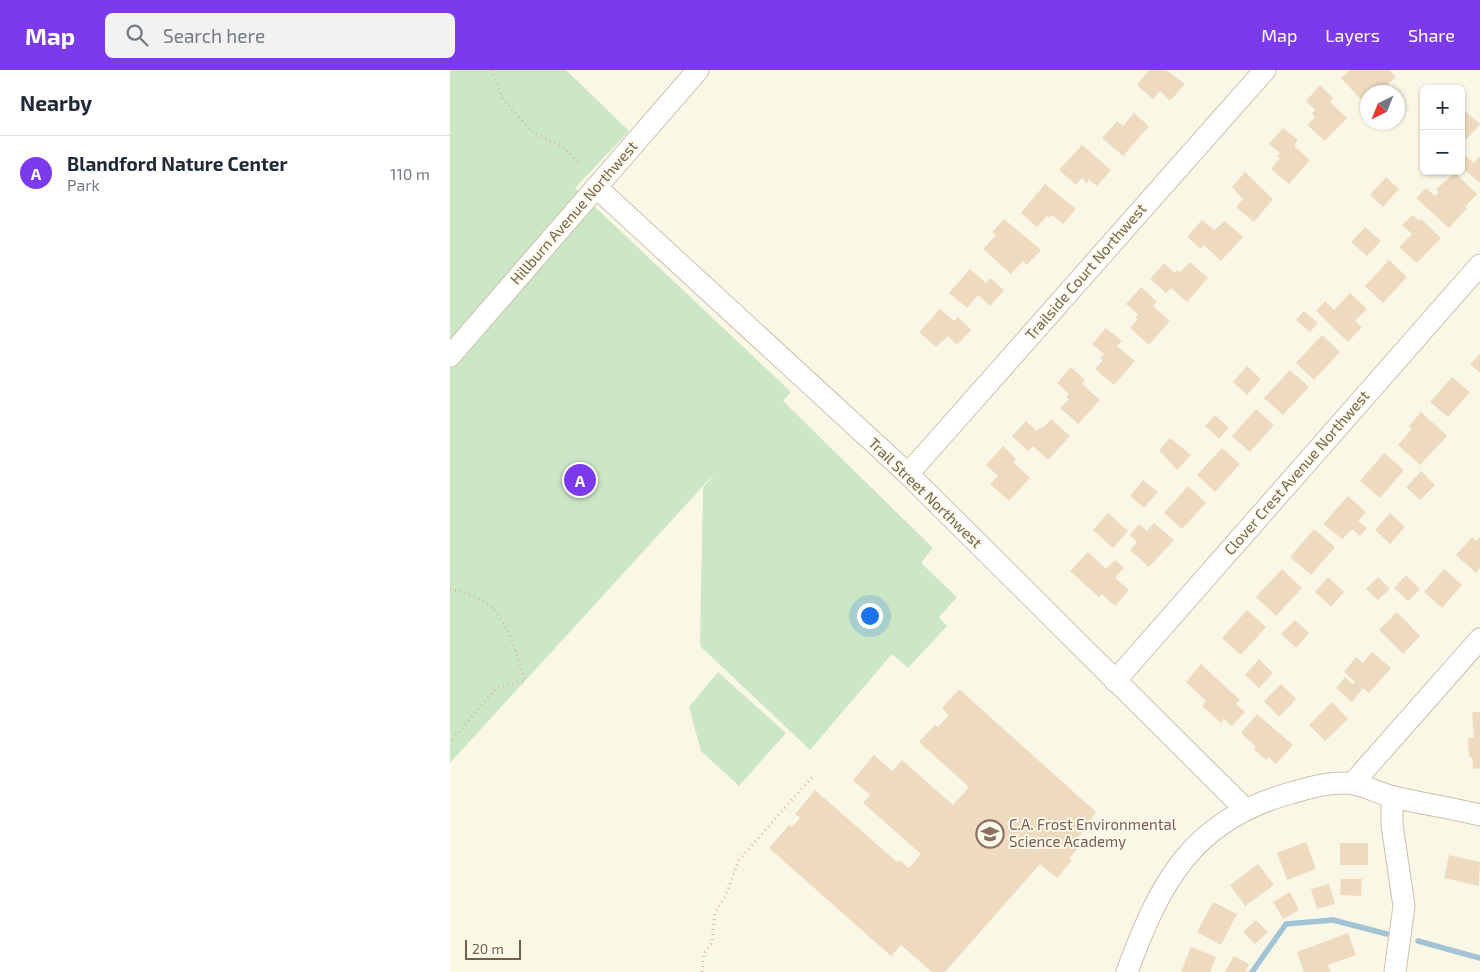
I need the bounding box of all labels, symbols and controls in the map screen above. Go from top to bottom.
search box [105,13,455,58]
text: Map [25,21,75,50]
icon: search [123,21,151,49]
text: Search here [163,24,265,47]
text: Map [1261,24,1297,46]
text: Layers [1325,24,1380,46]
text: Share [1408,24,1455,46]
north arrow [1360,85,1405,130]
map controls [1420,85,1465,175]
button: + [1420,85,1465,130]
text: Nearby [20,90,92,115]
button: − [1420,130,1465,175]
street label: Hillburn Avenue Northwest [506,137,641,288]
text: Blandford Nature Center [67,152,288,175]
text: A [31,164,41,183]
text: 110 m [390,164,430,183]
text: Park [67,175,100,194]
street label: Trailside Court Northwest [1021,199,1150,343]
street label: Clover Crest Avenue Northwest [1220,386,1373,558]
street label: Trail Street Northwest [865,433,986,551]
pin: A [564,461,596,499]
your location [857,603,883,629]
place label: C.A. Frost Environmental Science Academy [1009,815,1177,850]
school or university icon: C.A. Frost Environmental Science Academy [975,819,1005,849]
scale bar [465,937,521,960]
text: 20 m [472,940,504,957]

